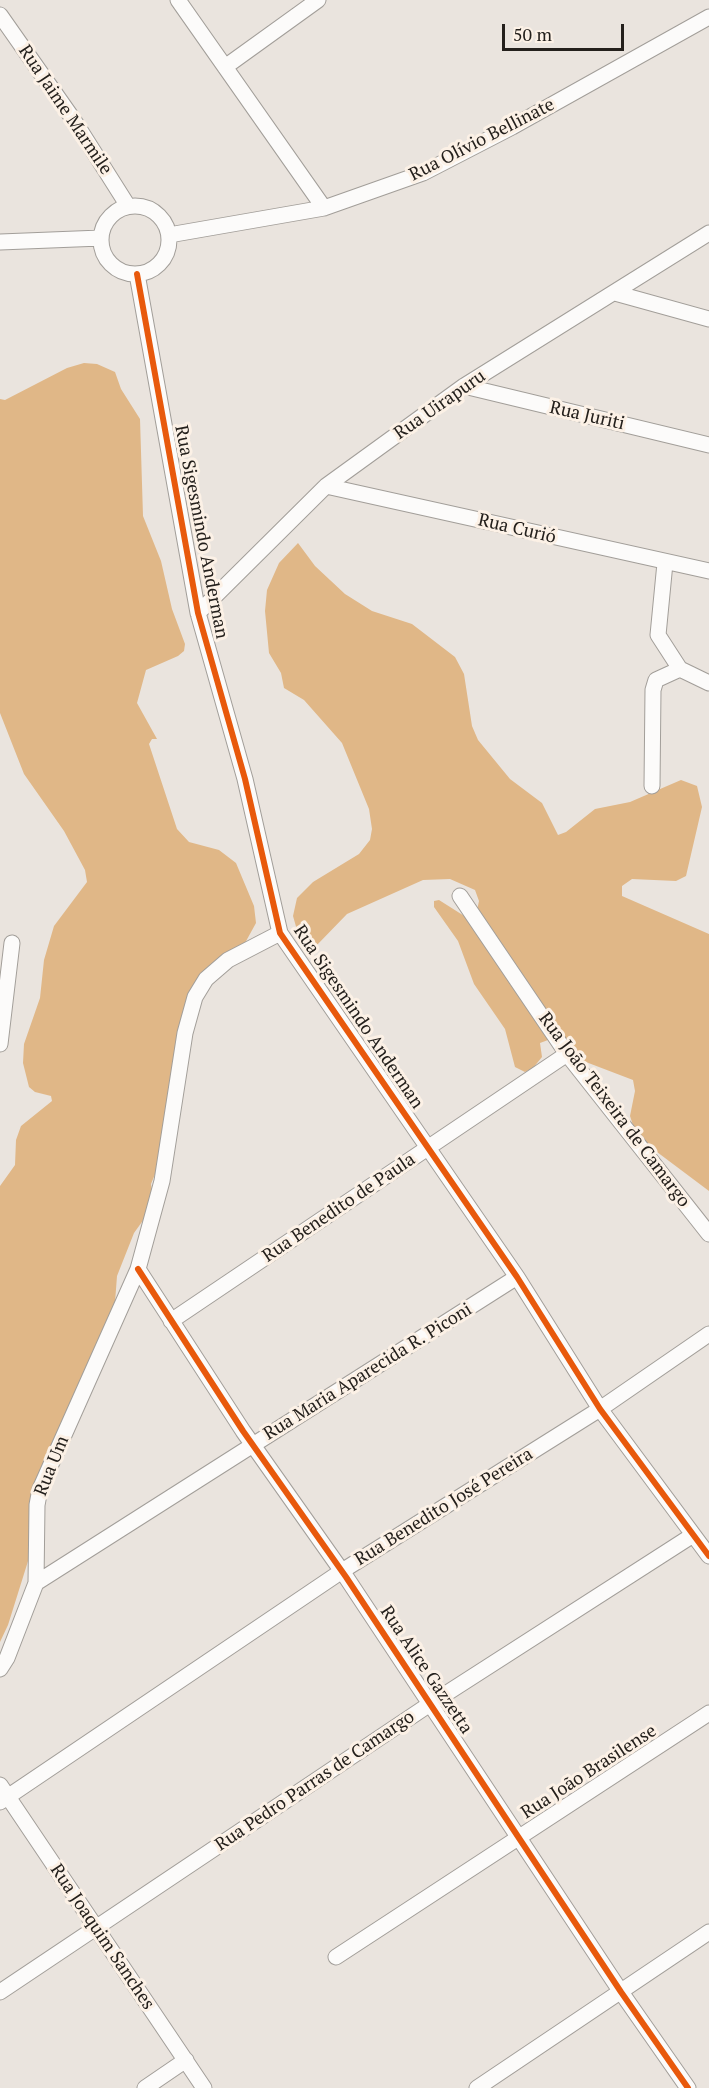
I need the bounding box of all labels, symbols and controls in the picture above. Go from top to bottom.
scale bar [505,12,626,50]
text: 50 m [513,22,552,46]
street label: Rua Jaime Marmile [14,41,116,179]
street label: Rua Olívio Bellinate [406,94,558,186]
street label: Rua Uirapuru [390,366,490,444]
street label: Rua Juriti [547,397,627,435]
street label: Rua Sigesmindo Anderman [170,423,232,641]
street label: Rua Curió [476,510,558,548]
street label: Rua Sigesmindo Anderman [288,921,428,1113]
street label: Rua João Teixeira de Camargo [534,1008,694,1212]
street label: Rua Benedito de Paula [259,1149,419,1267]
street label: Rua Maria Aparecida R. Piconi [260,1299,476,1445]
street label: Rua Um [30,1433,74,1499]
street label: Rua Benedito José Pereira [351,1443,537,1571]
street label: Rua Alice Gazzetta [375,1602,477,1738]
street label: Rua Pedro Parras de Camargo [211,1706,419,1856]
street label: Rua João Brasilense [517,1720,661,1824]
street label: Rua Joaquim Sanches [45,1860,159,2014]

